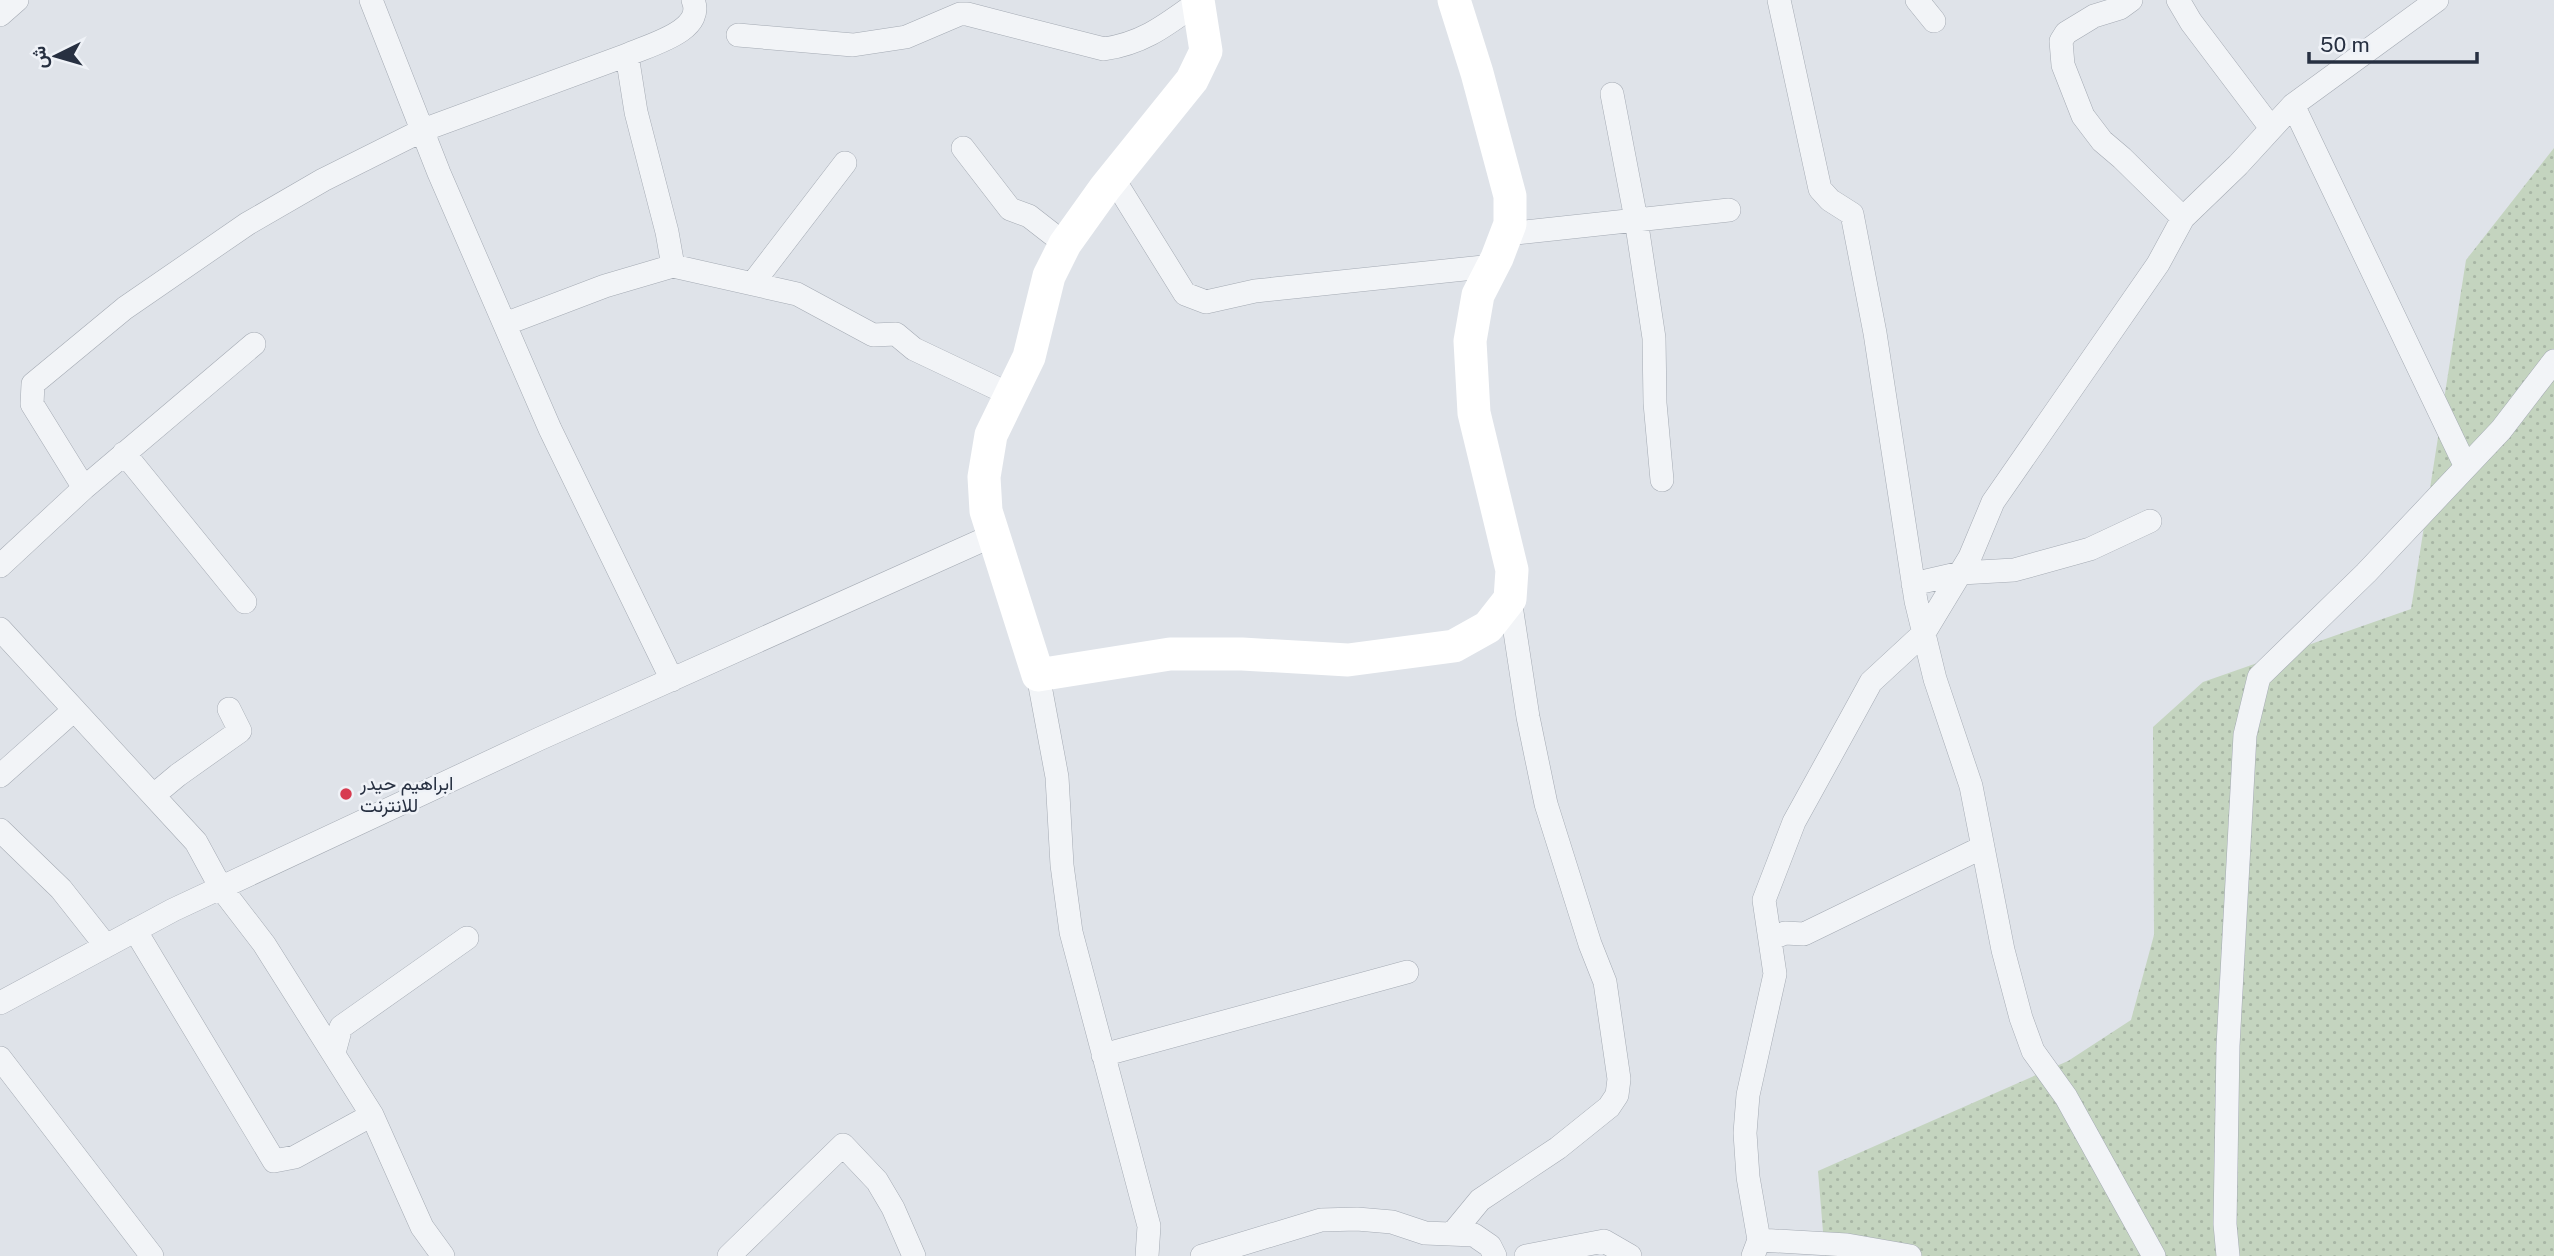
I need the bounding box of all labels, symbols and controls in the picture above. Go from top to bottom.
north arrow [21,21,91,91]
scale bar [2309,21,2477,65]
text: 50 m [2320,32,2370,57]
text: ش [27,45,52,70]
place label: ابراهيم حيدر للانترنت [359,772,453,817]
marker: ابراهيم حيدر للانترنت [338,786,354,802]

